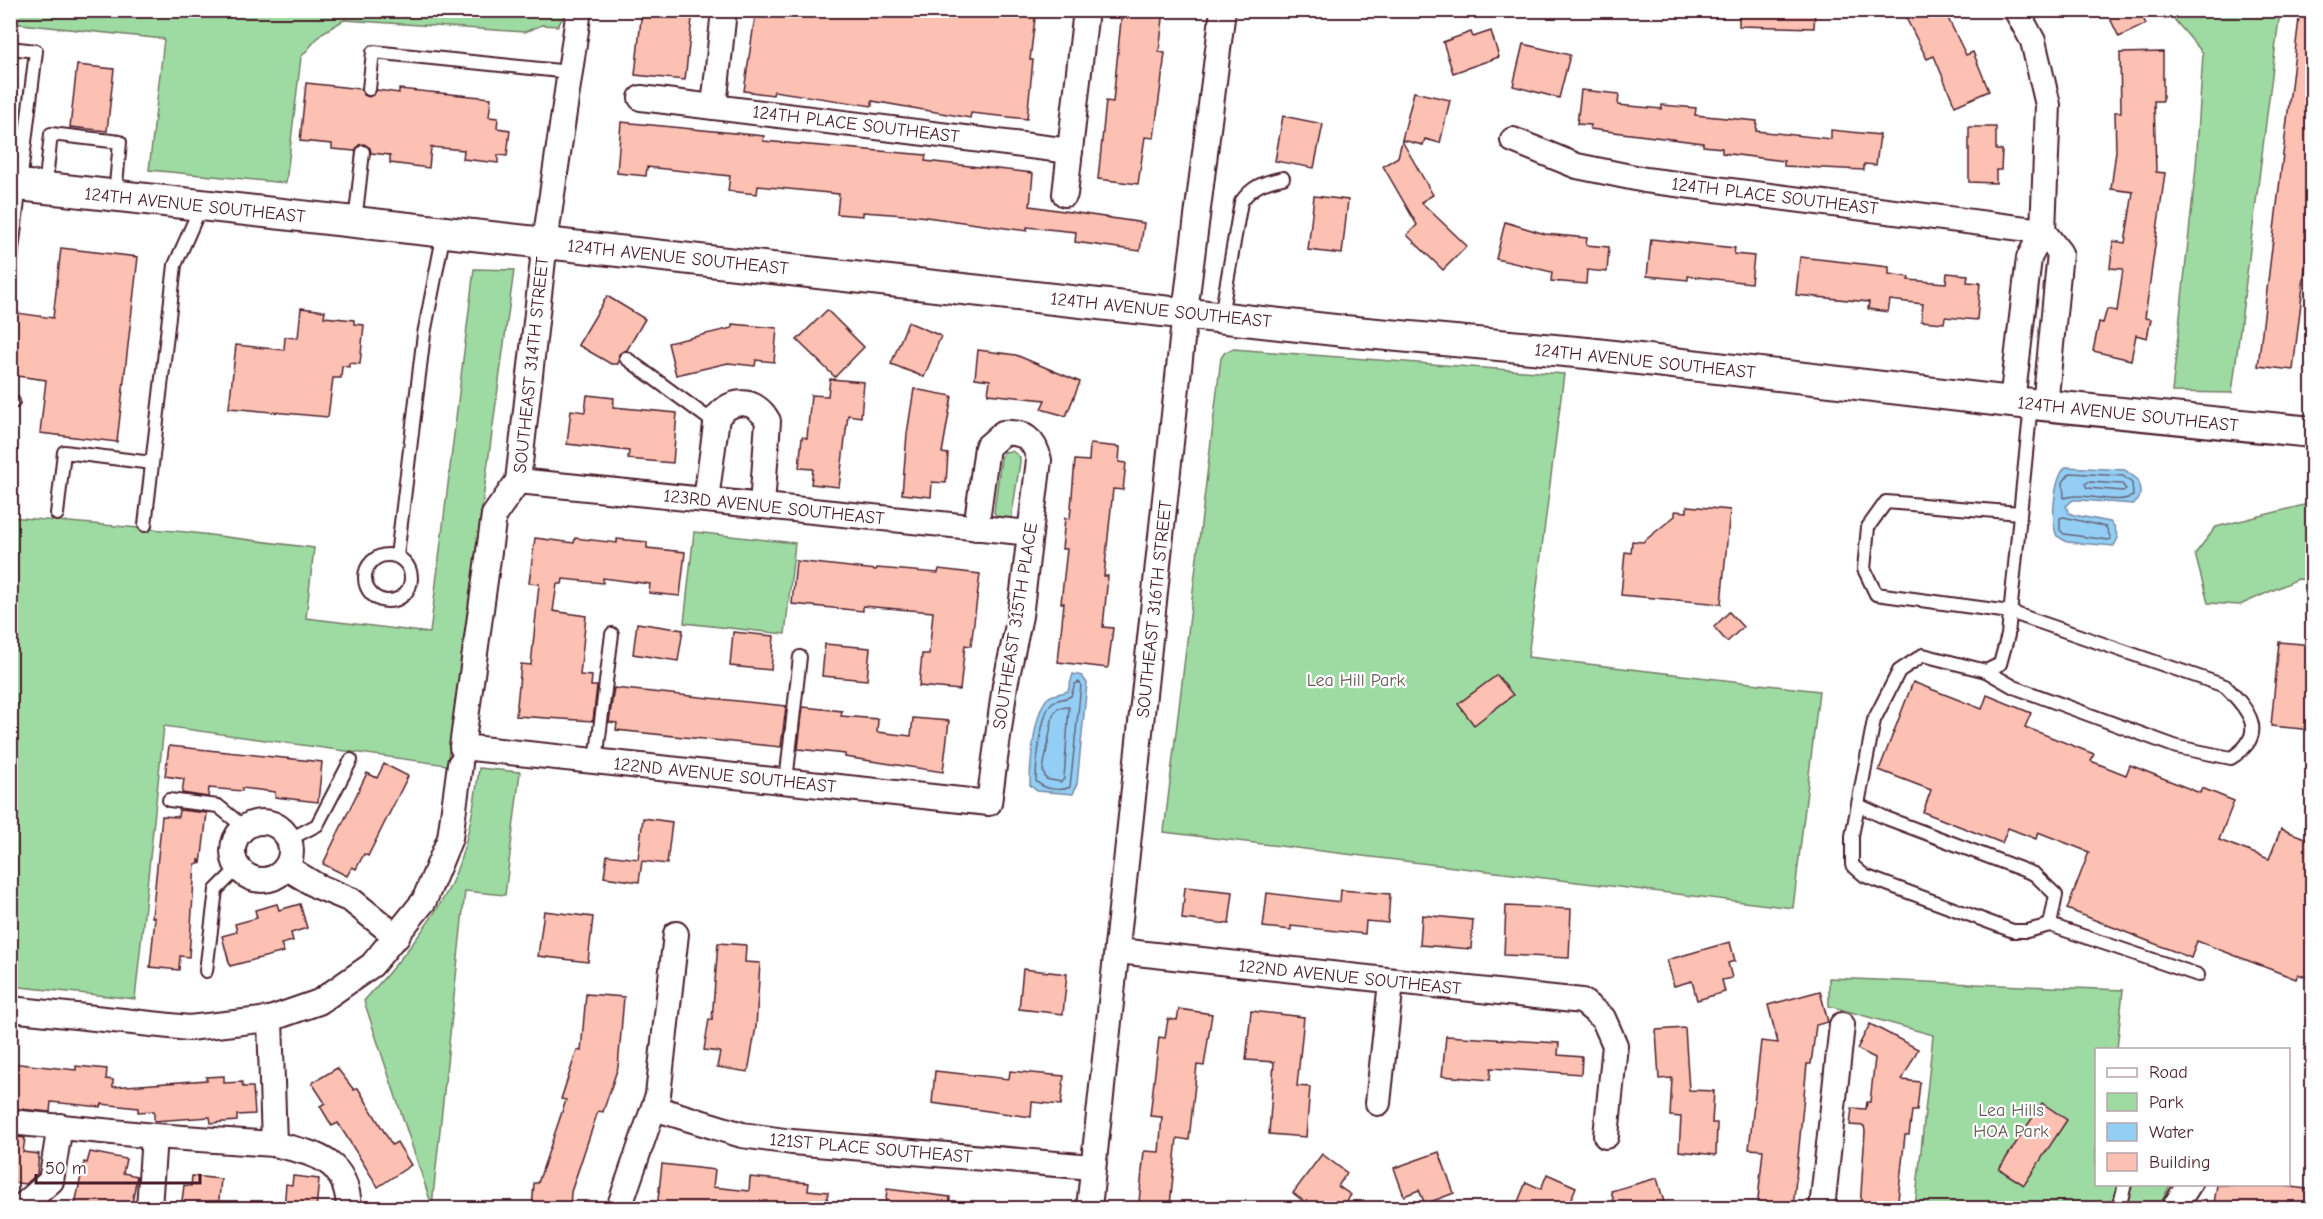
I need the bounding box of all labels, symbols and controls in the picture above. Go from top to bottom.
street label: 124TH PLACE SOUTHEAST [751,101,961,148]
street label: 124TH PLACE SOUTHEAST [1670,173,1880,220]
street label: 124TH AVENUE SOUTHEAST [83,183,307,228]
street label: 124TH AVENUE SOUTHEAST [566,235,790,280]
street label: SOUTHEAST 314TH STREET [510,255,553,474]
street label: 124TH AVENUE SOUTHEAST [1049,288,1273,333]
street label: 124TH AVENUE SOUTHEAST [1533,339,1757,384]
street label: 124TH AVENUE SOUTHEAST [2016,392,2240,437]
street label: 123RD AVENUE SOUTHEAST [662,485,886,530]
street label: SOUTHEAST 316TH STREET [1133,499,1176,719]
street label: SOUTHEAST 315TH PLACE [989,521,1042,731]
park label: Lea Hill Park [1307,670,1406,691]
street label: 122ND AVENUE SOUTHEAST [613,753,838,798]
street label: 122ND AVENUE SOUTHEAST [1238,955,1463,1000]
legend [2095,1048,2290,1186]
text: Road [2149,1062,2188,1083]
text: Park [2149,1092,2184,1113]
park label: Lea Hills HOA Park [1973,1100,2049,1142]
text: Water [2149,1122,2194,1143]
street label: 121ST PLACE SOUTHEAST [769,1129,974,1168]
scale bar [36,1147,200,1185]
text: Building [2149,1152,2211,1173]
text: 50 m [45,1158,87,1179]

